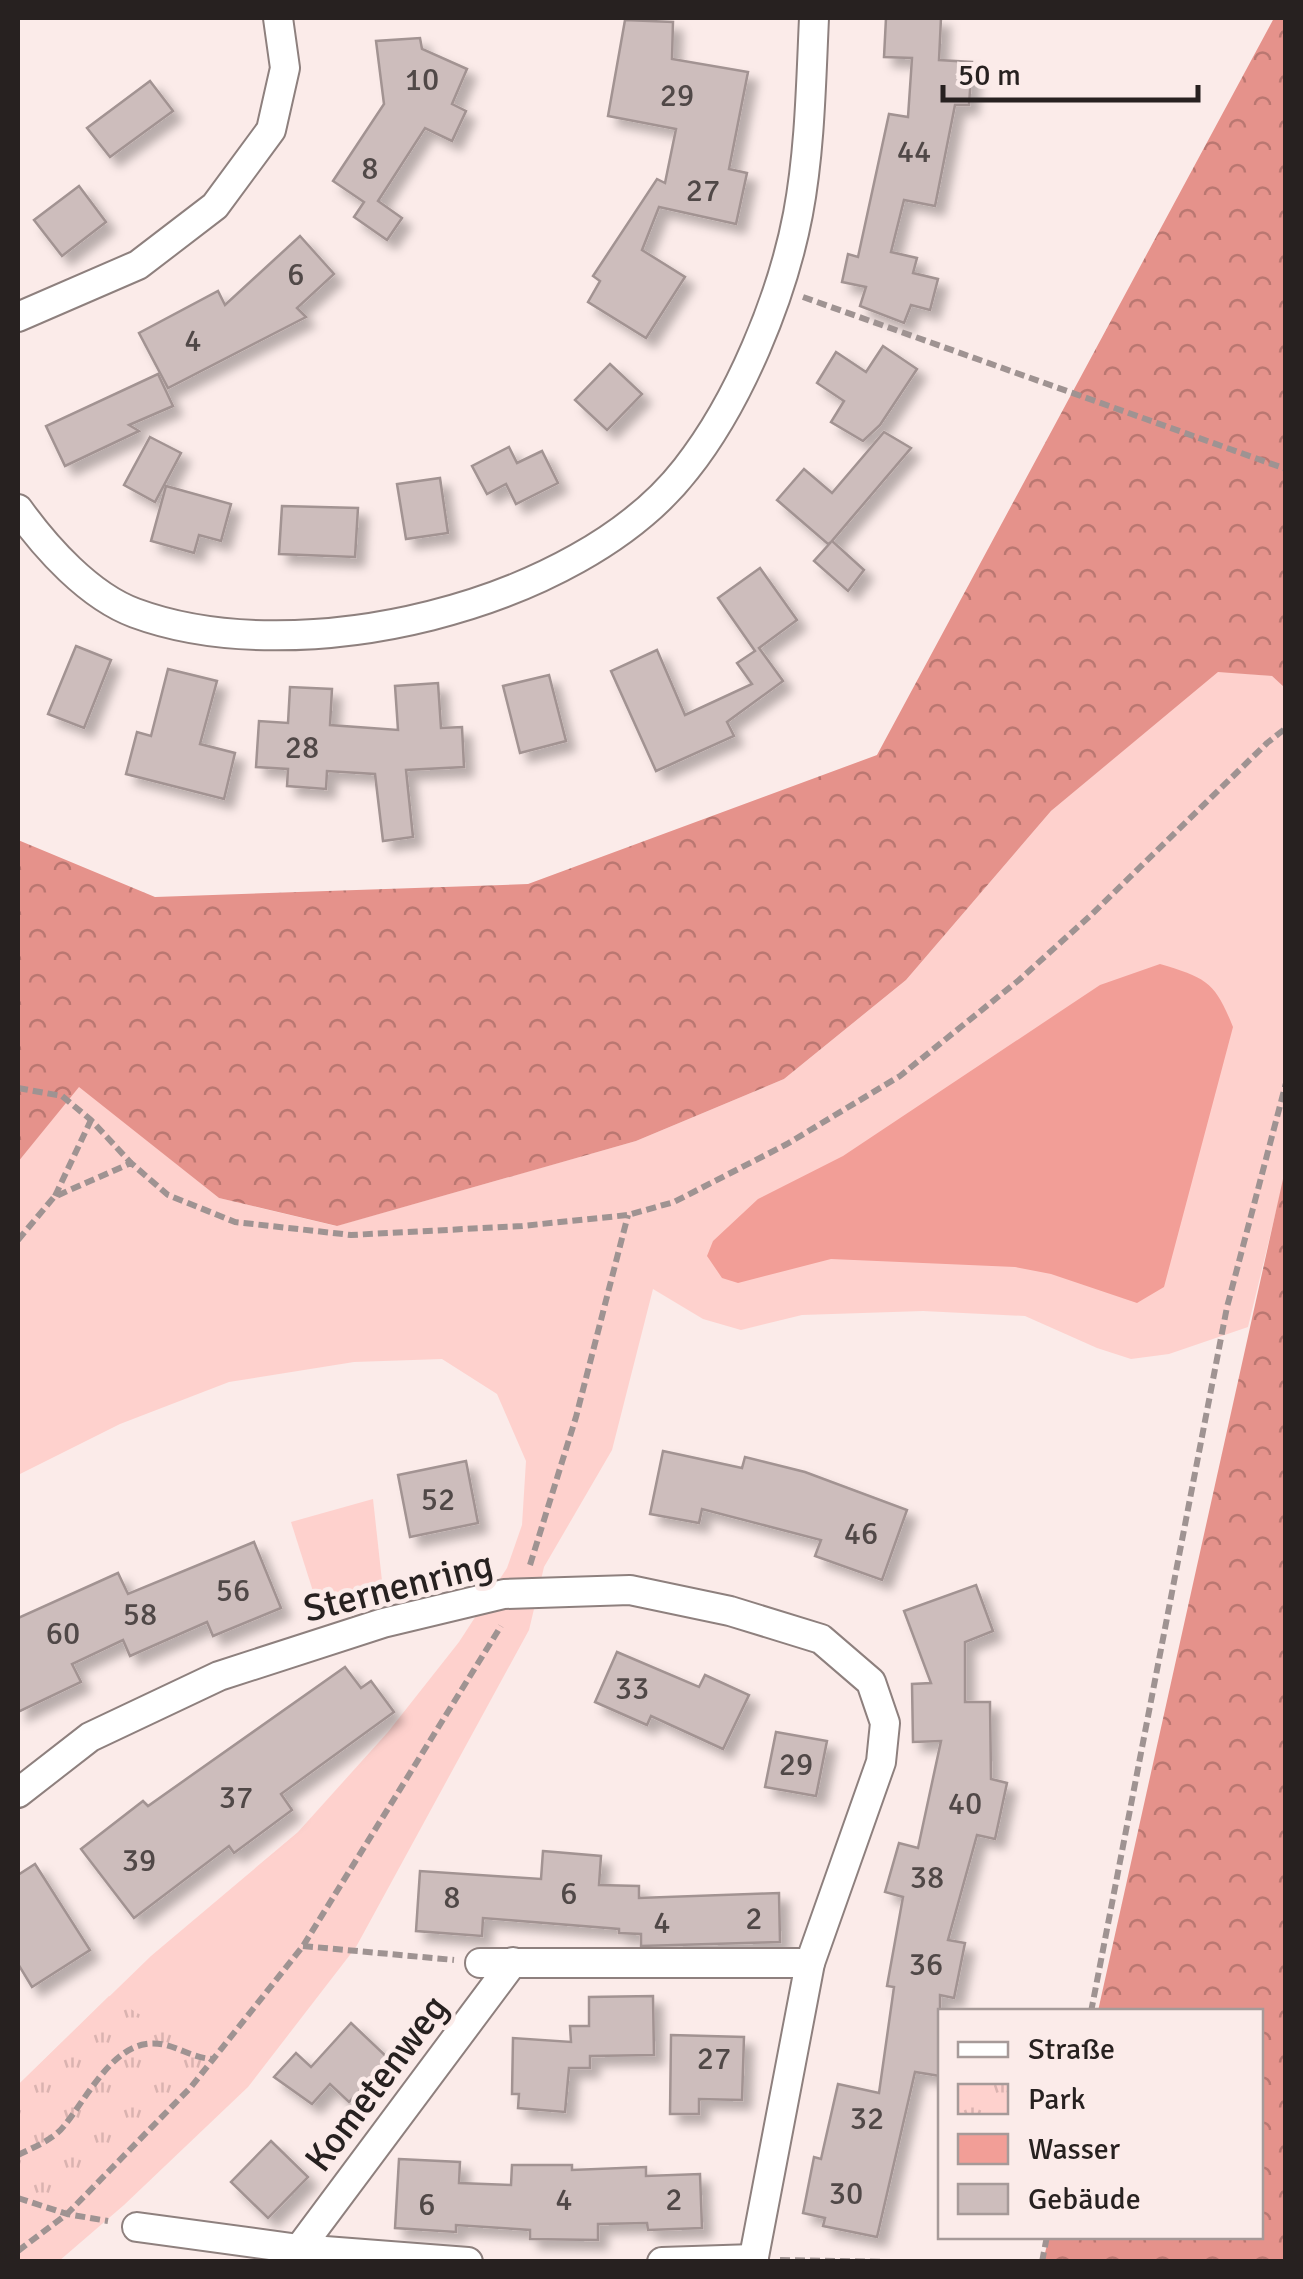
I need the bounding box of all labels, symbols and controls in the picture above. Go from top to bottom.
scale bar [943,40,1198,102]
text: 50 m [958,57,1021,94]
house number: 10 [405,60,439,99]
house number: 29 [660,76,694,115]
house number: 44 [897,132,931,171]
house number: 8 [361,149,379,188]
house number: 27 [686,171,720,210]
house number: 6 [287,255,305,294]
house number: 4 [184,321,202,360]
house number: 28 [285,728,319,767]
house number: 52 [421,1480,455,1519]
house number: 46 [844,1514,878,1553]
street label: Sternenring [299,1540,498,1633]
house number: 56 [216,1571,250,1610]
house number: 58 [123,1595,157,1634]
house number: 60 [46,1614,80,1653]
house number: 33 [615,1669,649,1708]
house number: 29 [779,1745,813,1784]
house number: 37 [219,1778,253,1817]
house number: 40 [948,1784,982,1823]
house number: 39 [122,1841,156,1880]
house number: 38 [910,1858,944,1897]
house number: 6 [560,1874,578,1913]
house number: 8 [443,1878,461,1917]
house number: 2 [745,1899,763,1938]
house number: 4 [653,1903,671,1942]
house number: 36 [909,1945,943,1984]
street label: Kometenweg [295,1986,458,2181]
legend [938,2009,1263,2239]
text: Straße [1028,2031,1115,2068]
house number: 27 [697,2039,731,2078]
text: Park [1028,2081,1086,2118]
house number: 32 [850,2099,884,2138]
text: Wasser [1028,2131,1120,2168]
house number: 30 [829,2174,863,2213]
house number: 4 [555,2180,573,2219]
house number: 2 [665,2180,683,2219]
text: Gebäude [1028,2181,1141,2218]
house number: 6 [418,2185,436,2224]

